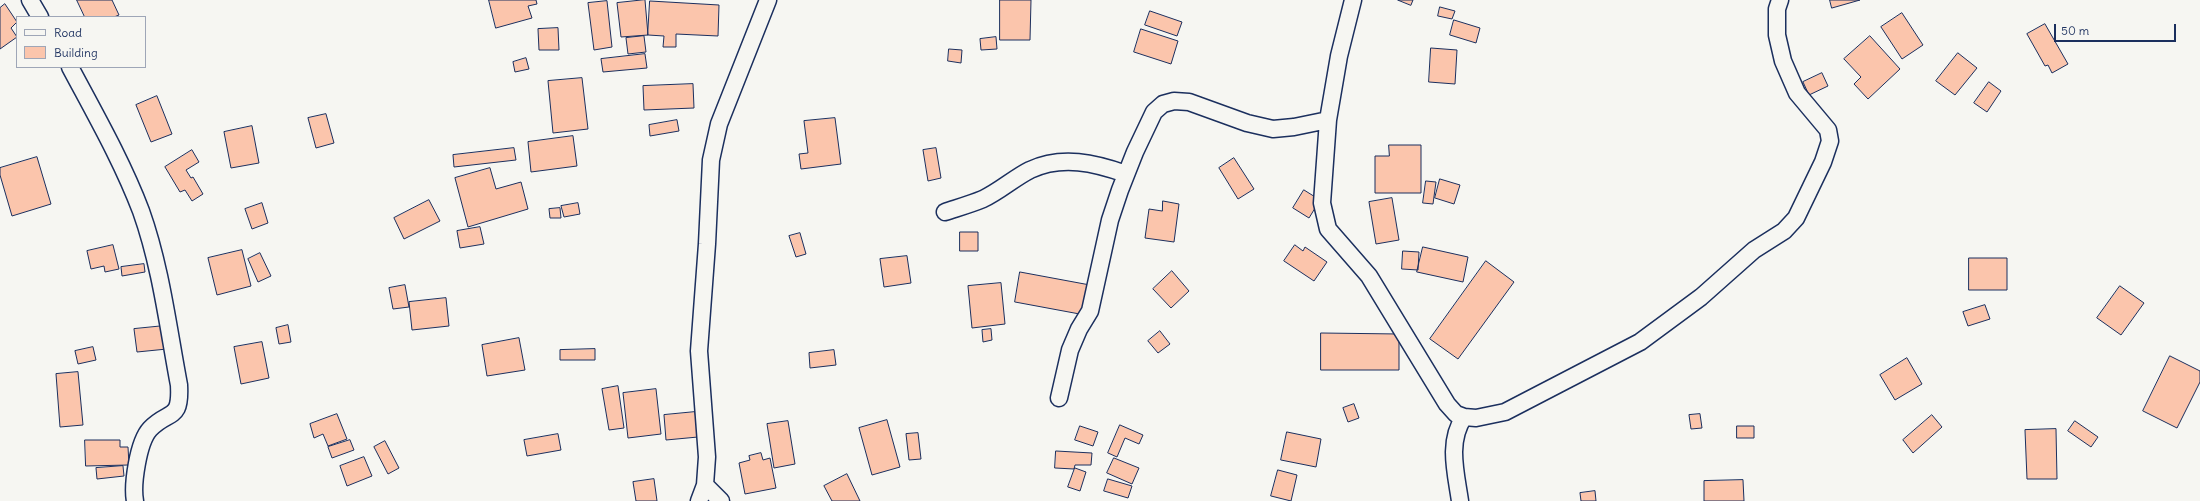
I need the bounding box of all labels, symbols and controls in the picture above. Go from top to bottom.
legend [16,16,146,68]
scale bar [2056,16,2178,42]
text: 50 m [2061,23,2089,38]
text: Road [54,25,82,40]
text: Building [54,45,98,60]

